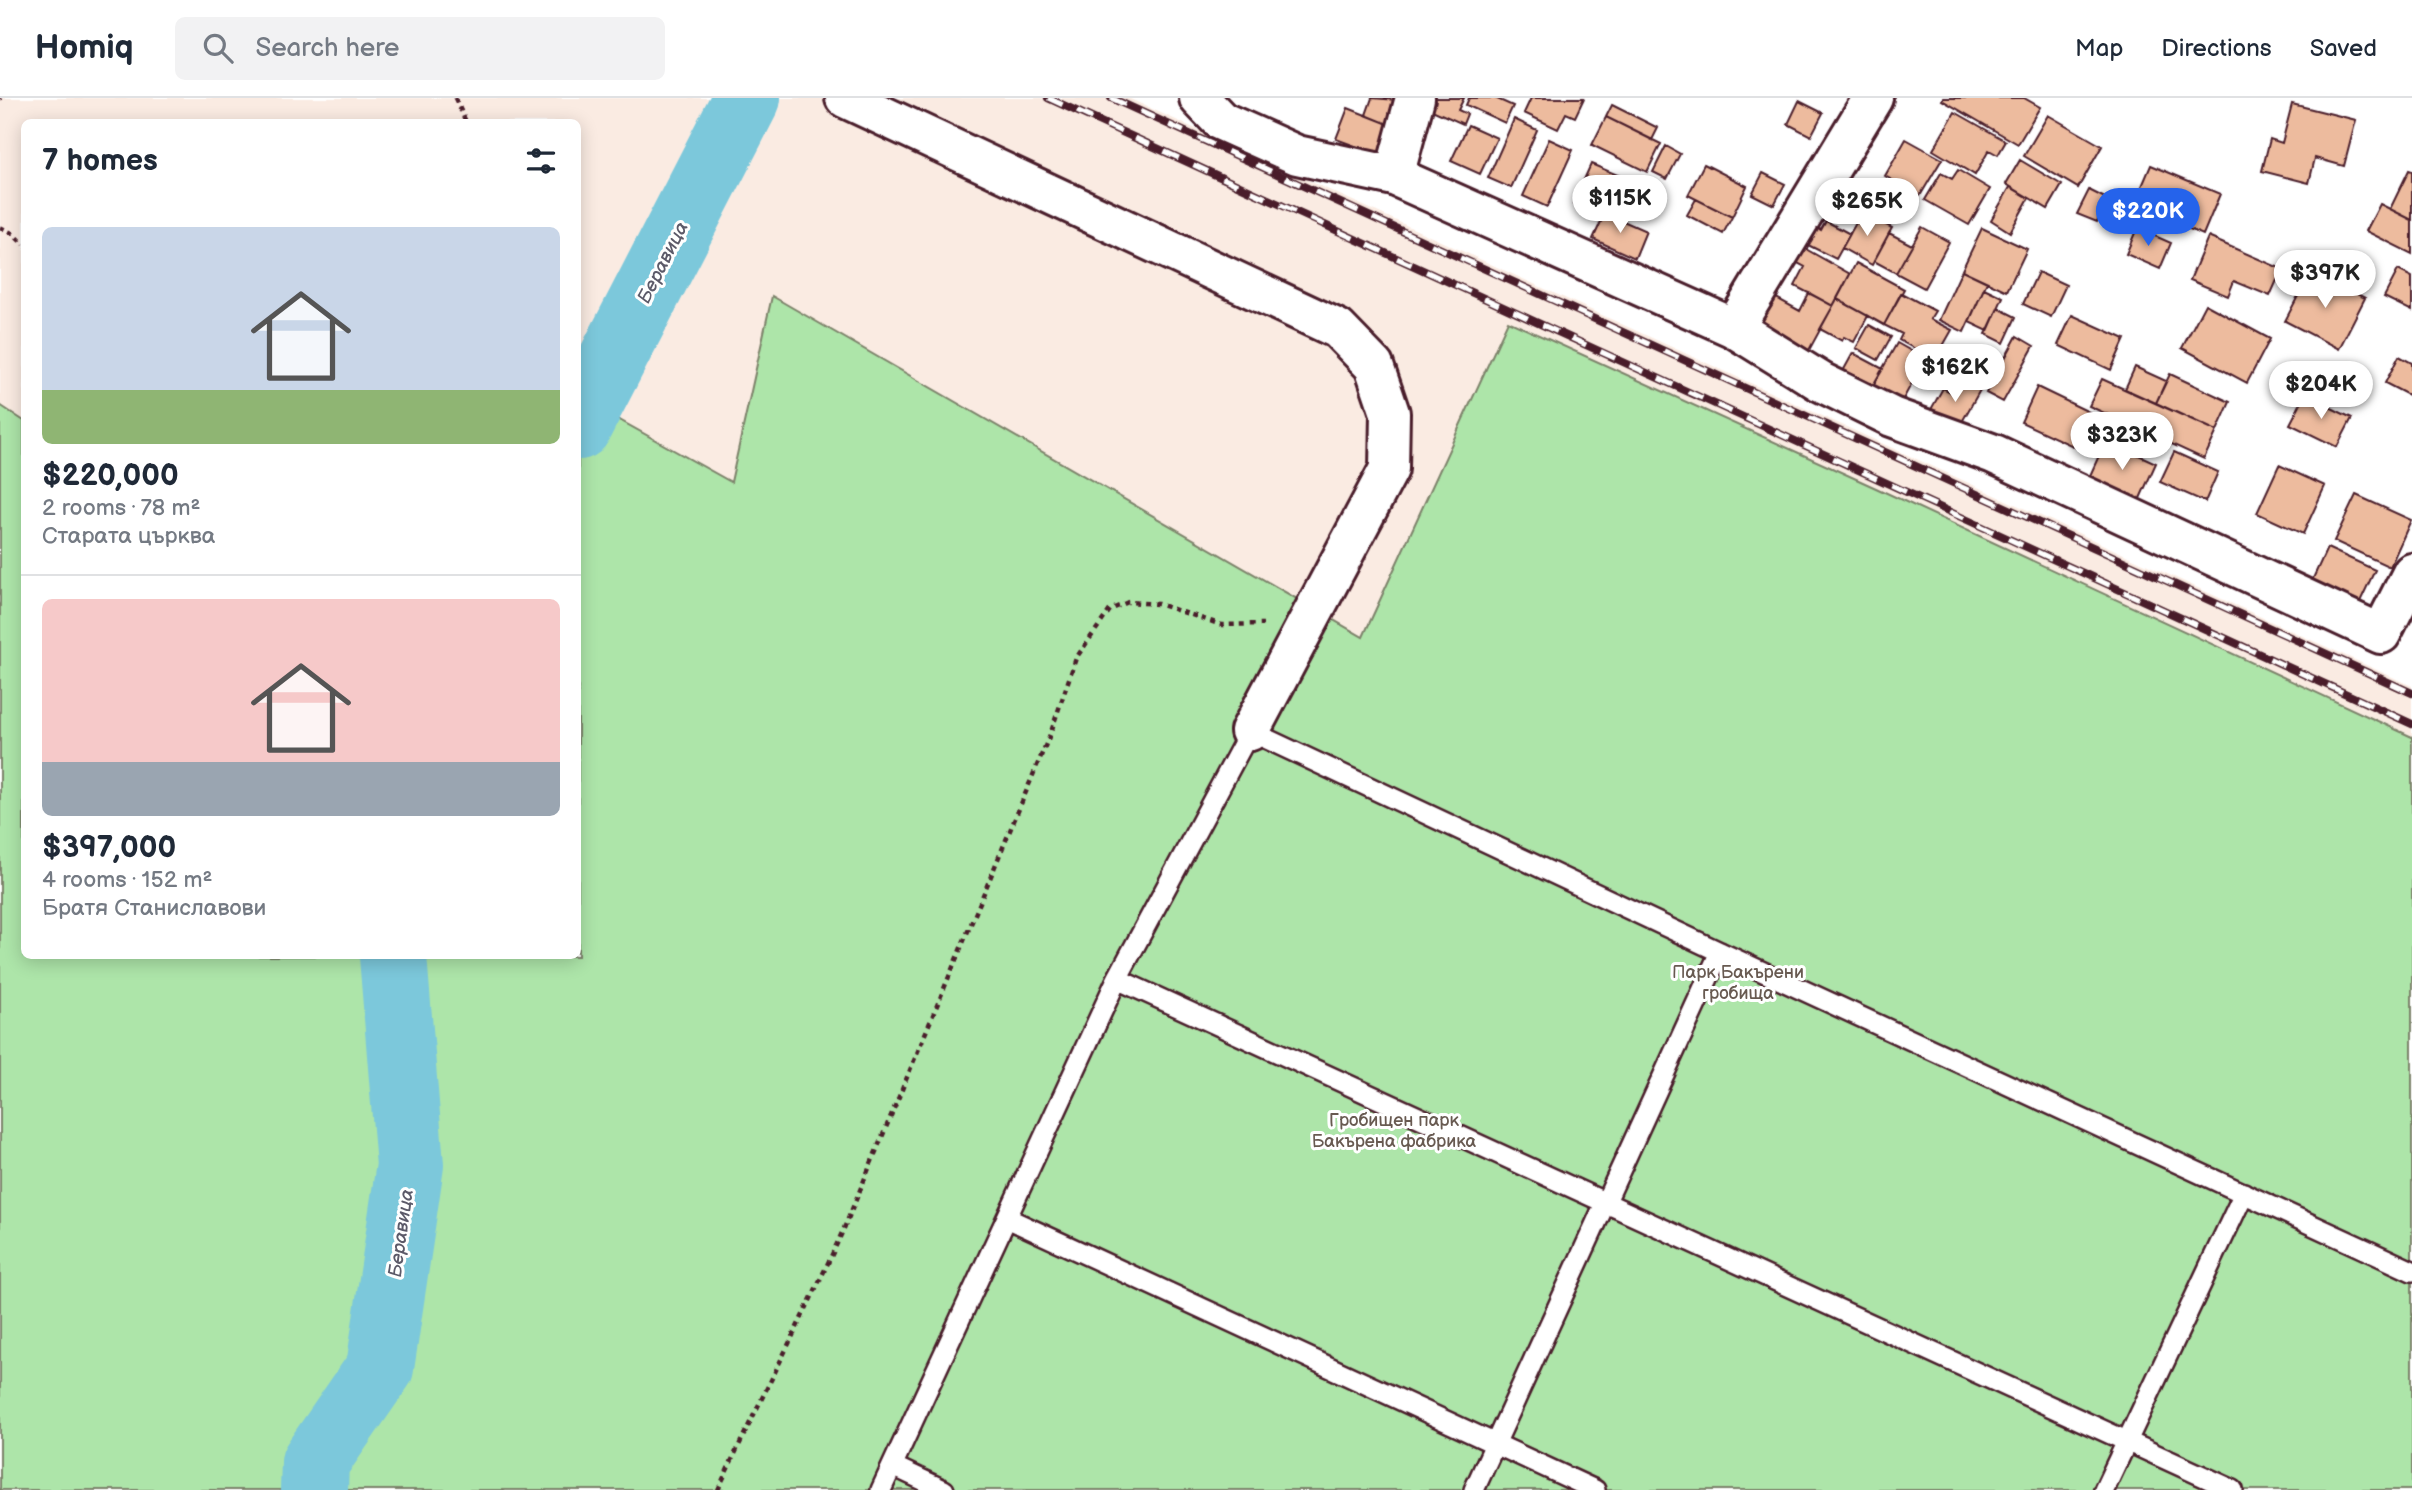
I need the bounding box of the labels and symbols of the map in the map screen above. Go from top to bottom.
pin: $115K [1571,176,1669,235]
pin: $265K [1818,178,1916,238]
pin: $220K [2099,188,2197,248]
water label: Беравица [633,218,694,307]
pin: $397K [2276,250,2374,310]
pin: $162K [1906,344,2004,404]
pin: $204K [2272,362,2370,421]
pin: $323K [2073,412,2171,472]
park label: Парк Бакърени гробища [1672,962,1804,1004]
park label: Гробищен парк Бакърена фабрика [1312,1110,1477,1152]
water label: Беравица [384,1188,419,1279]

